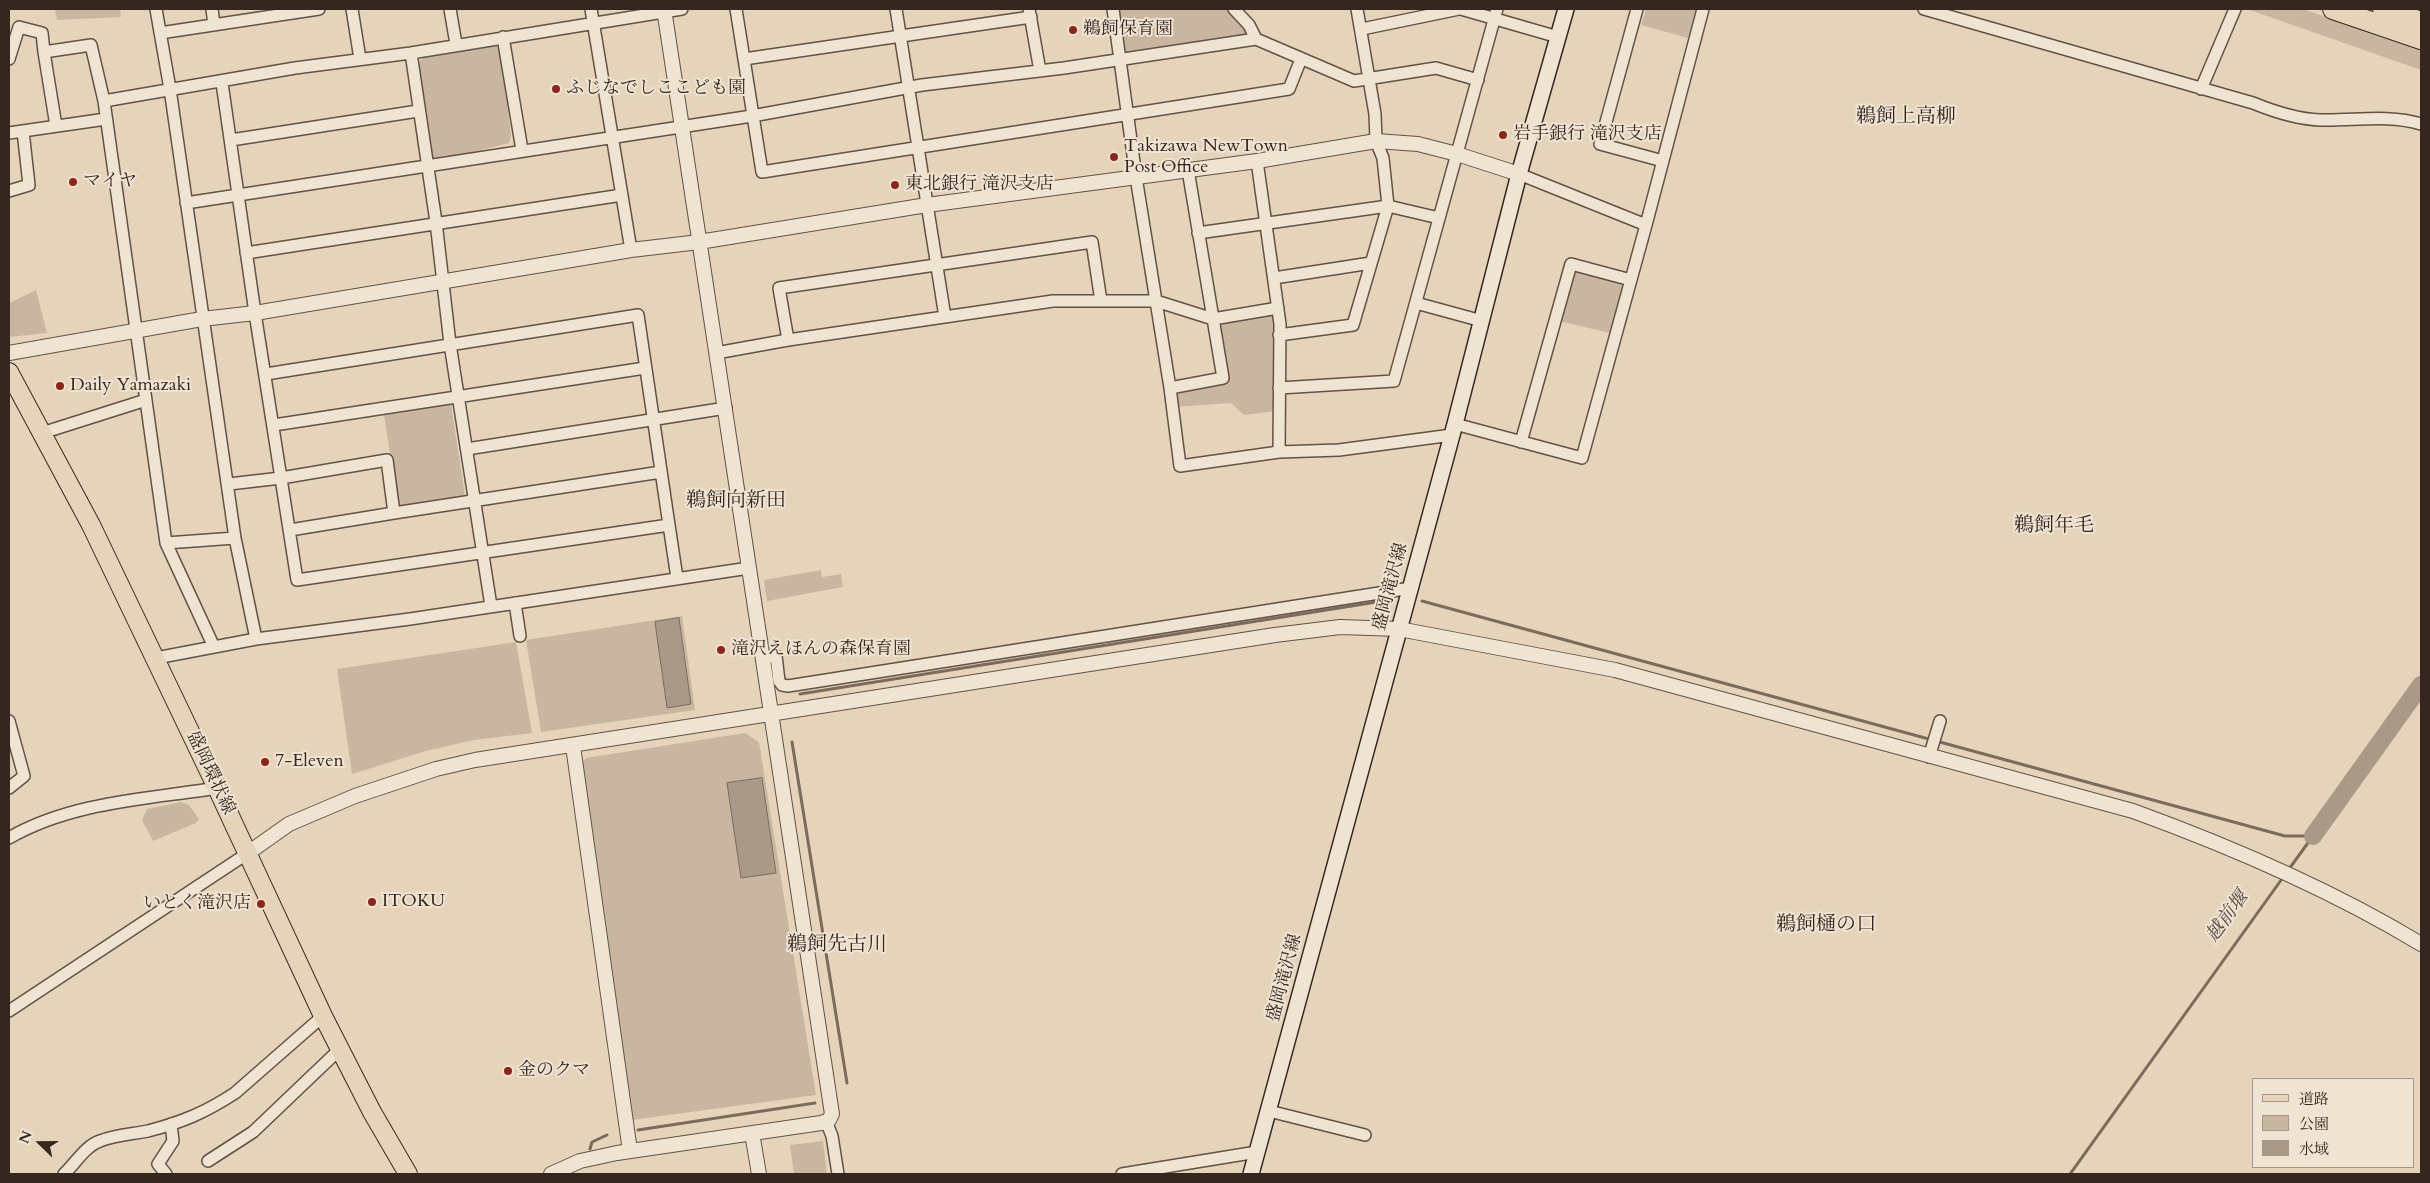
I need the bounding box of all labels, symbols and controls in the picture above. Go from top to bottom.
place label: 鵜飼保育園 [1083,19,1173,41]
marker: 鵜飼保育園 [1067,24,1079,36]
place label: ふじなでしここども園 [566,78,746,100]
marker: ふじなでしここども園 [550,83,562,95]
district label: 鵜飼上高柳 [1856,105,1956,129]
place label: 岩手銀行 滝沢支店 [1513,124,1662,146]
marker: 岩手銀行 滝沢支店 [1497,129,1509,141]
place label: Takizawa NewTown Post Office [1124,136,1288,178]
marker: Takizawa NewTown Post Office [1108,151,1120,163]
place label: マイヤ [83,171,137,193]
place label: 東北銀行 滝沢支店 [905,174,1054,196]
marker: マイヤ [67,176,79,188]
marker: 東北銀行 滝沢支店 [889,179,901,191]
place label: Daily Yamazaki [70,375,191,397]
marker: Daily Yamazaki [54,380,66,392]
district label: 鵜飼向新田 [686,489,786,513]
district label: 鵜飼年毛 [2014,514,2094,538]
street label: 盛岡滝沢線 [1369,541,1413,633]
place label: 滝沢えほんの森保育園 [731,639,911,661]
marker: 滝沢えほんの森保育園 [715,644,727,656]
street label: 盛岡環状線 [181,728,239,818]
place label: 7-Eleven [275,751,344,773]
marker: 7-Eleven [259,756,271,768]
water label: 越前堰 [2202,887,2254,947]
place label: ITOKU [382,891,445,913]
place label: いとく滝沢店 [143,893,251,915]
marker: ITOKU [366,896,378,908]
marker: いとく滝沢店 [255,898,267,910]
district label: 鵜飼樋の口 [1776,913,1876,937]
street label: 盛岡滝沢線 [1263,932,1307,1024]
district label: 鵜飼先古川 [787,933,887,957]
place label: 金のクマ [518,1060,590,1082]
marker: 金のクマ [502,1065,514,1077]
legend [2252,1078,2415,1168]
text: 道路 [2299,1089,2329,1109]
text: 公園 [2299,1114,2329,1134]
north arrow [15,1118,65,1168]
text: N [15,1128,37,1146]
text: 水域 [2299,1139,2329,1159]

